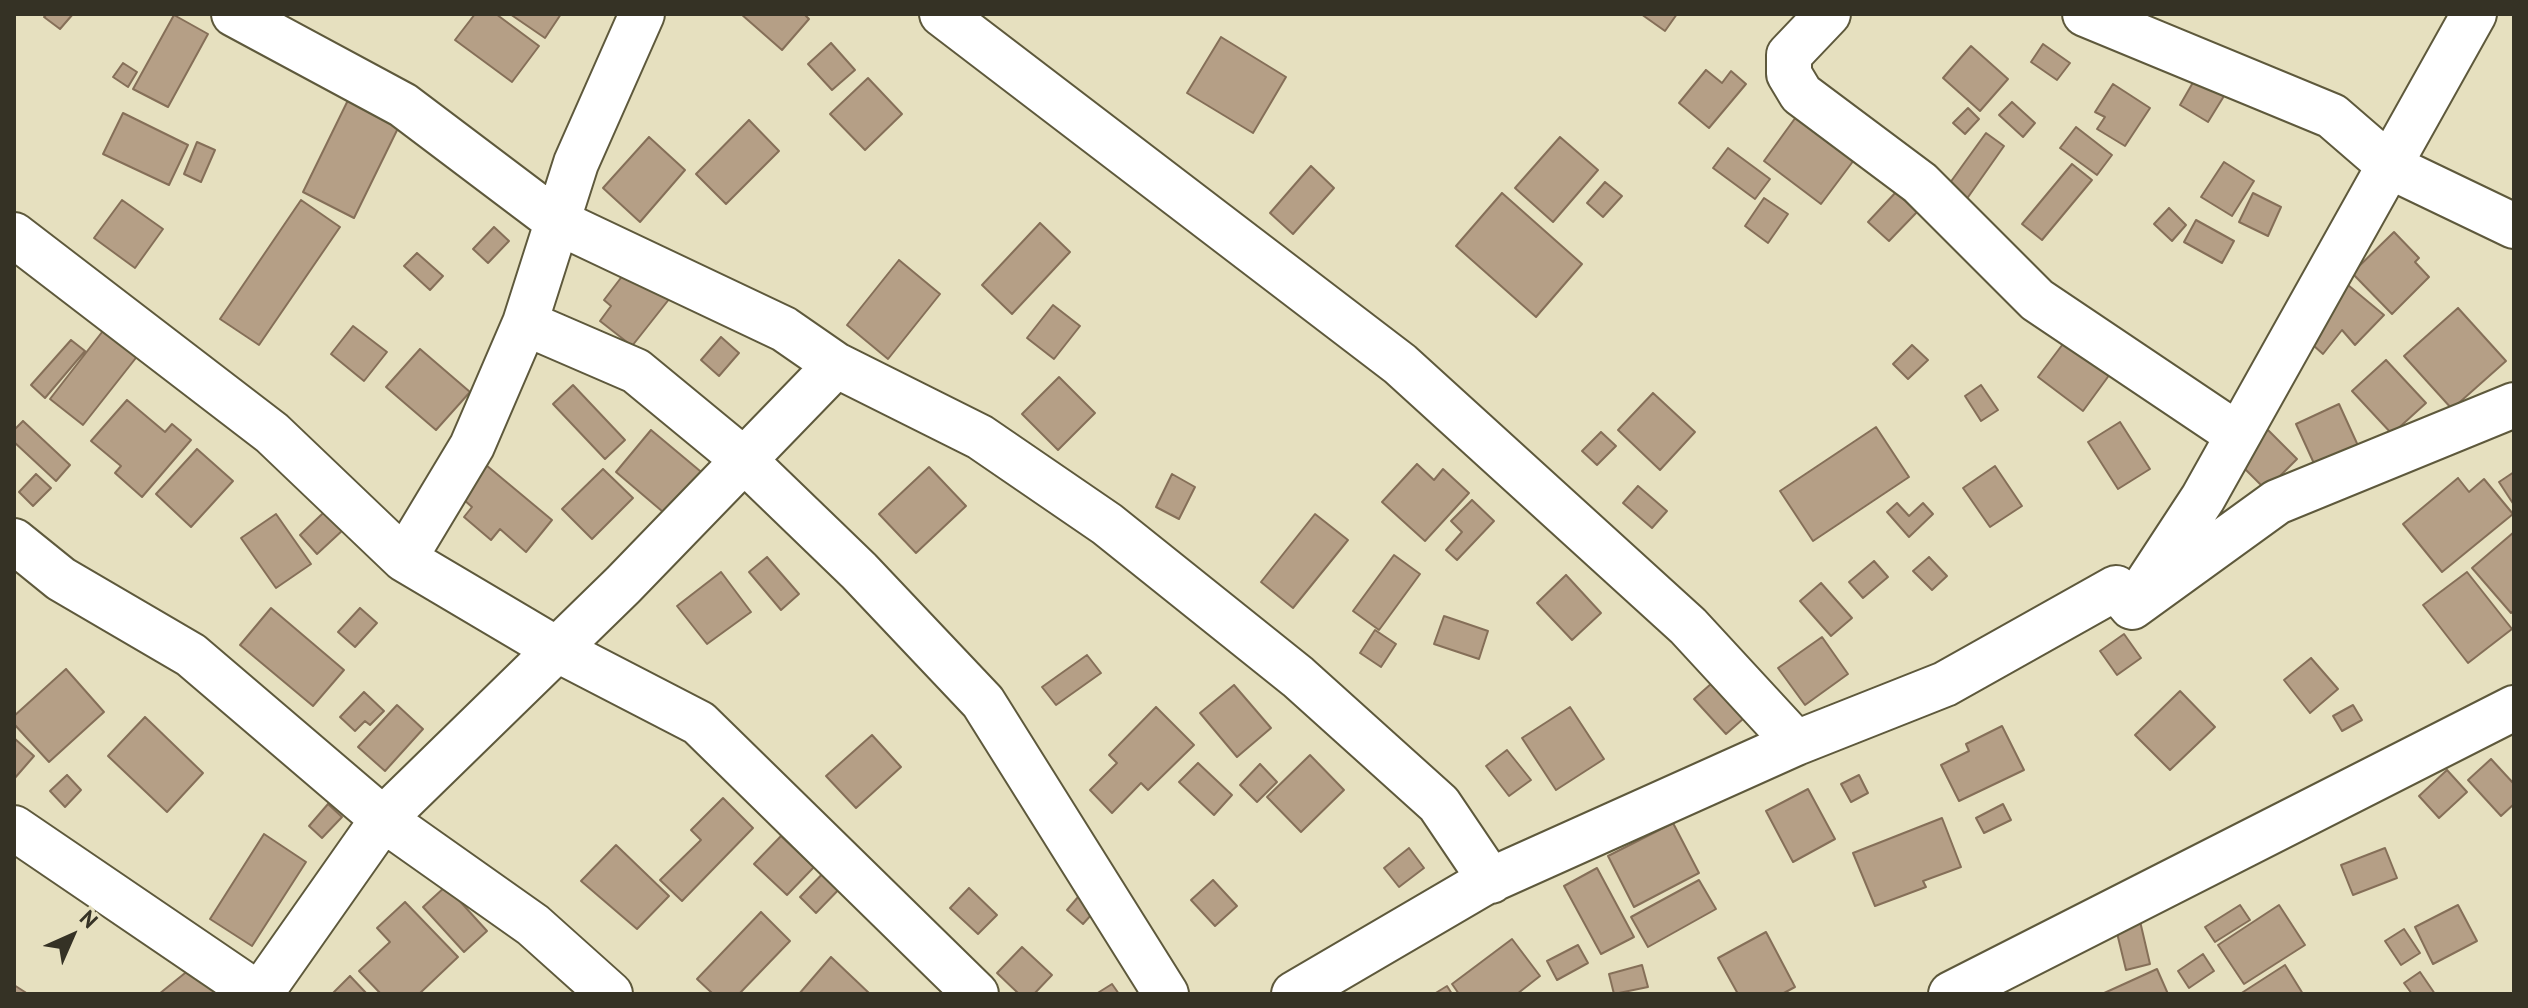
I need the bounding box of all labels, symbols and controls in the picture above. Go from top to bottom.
north arrow [32,896,112,976]
text: N [74,904,104,934]

